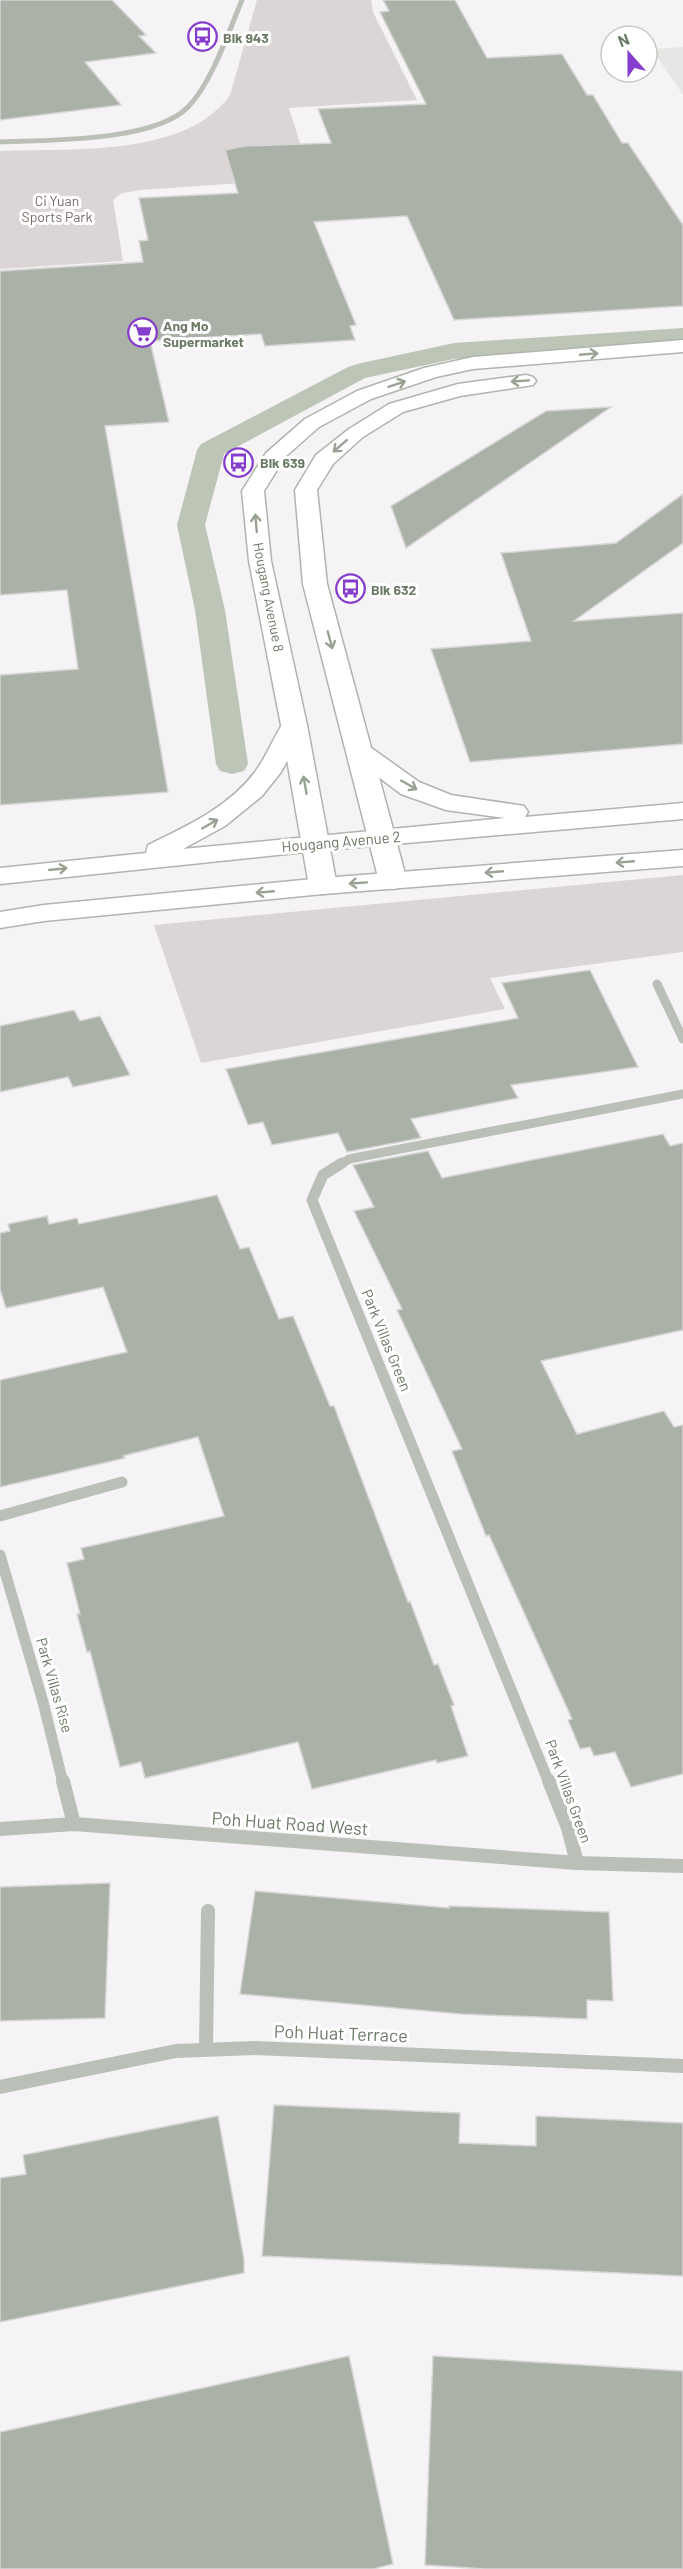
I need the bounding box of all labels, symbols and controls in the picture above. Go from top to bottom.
bus stop icon: Blk 943 [186,21,218,53]
north arrow [599,24,659,84]
place label: Blk 943 [223,29,269,46]
text: N [615,29,632,50]
park label: Ci Yuan Sports Park [22,192,92,225]
supermarket icon: Ang Mo Supermarket [126,317,158,349]
place label: Ang Mo Supermarket [163,317,244,350]
one-way arrow [579,348,598,359]
one-way arrow [510,376,530,387]
one-way arrow [387,377,406,388]
one-way arrow [333,439,348,453]
bus stop icon: Blk 639 [223,446,255,478]
place label: Blk 639 [260,454,305,471]
one-way arrow [250,513,261,533]
street label: Hougang Avenue 8 [250,541,288,653]
bus stop icon: Blk 632 [334,573,366,605]
place label: Blk 632 [371,581,416,598]
one-way arrow [325,630,336,649]
one-way arrow [299,776,310,796]
one-way arrow [400,780,417,792]
one-way arrow [201,818,218,830]
street label: Hougang Avenue 2 [281,827,401,855]
one-way arrow [615,857,635,868]
one-way arrow [48,863,68,874]
one-way arrow [485,867,505,878]
one-way arrow [349,878,369,889]
one-way arrow [255,887,275,898]
street label: Park Villas Green [358,1286,416,1394]
street label: Park Villas Rise [33,1635,77,1735]
street label: Park Villas Green [542,1737,596,1845]
street label: Poh Huat Road West [211,1807,369,1839]
street label: Poh Huat Terrace [274,2020,408,2046]

